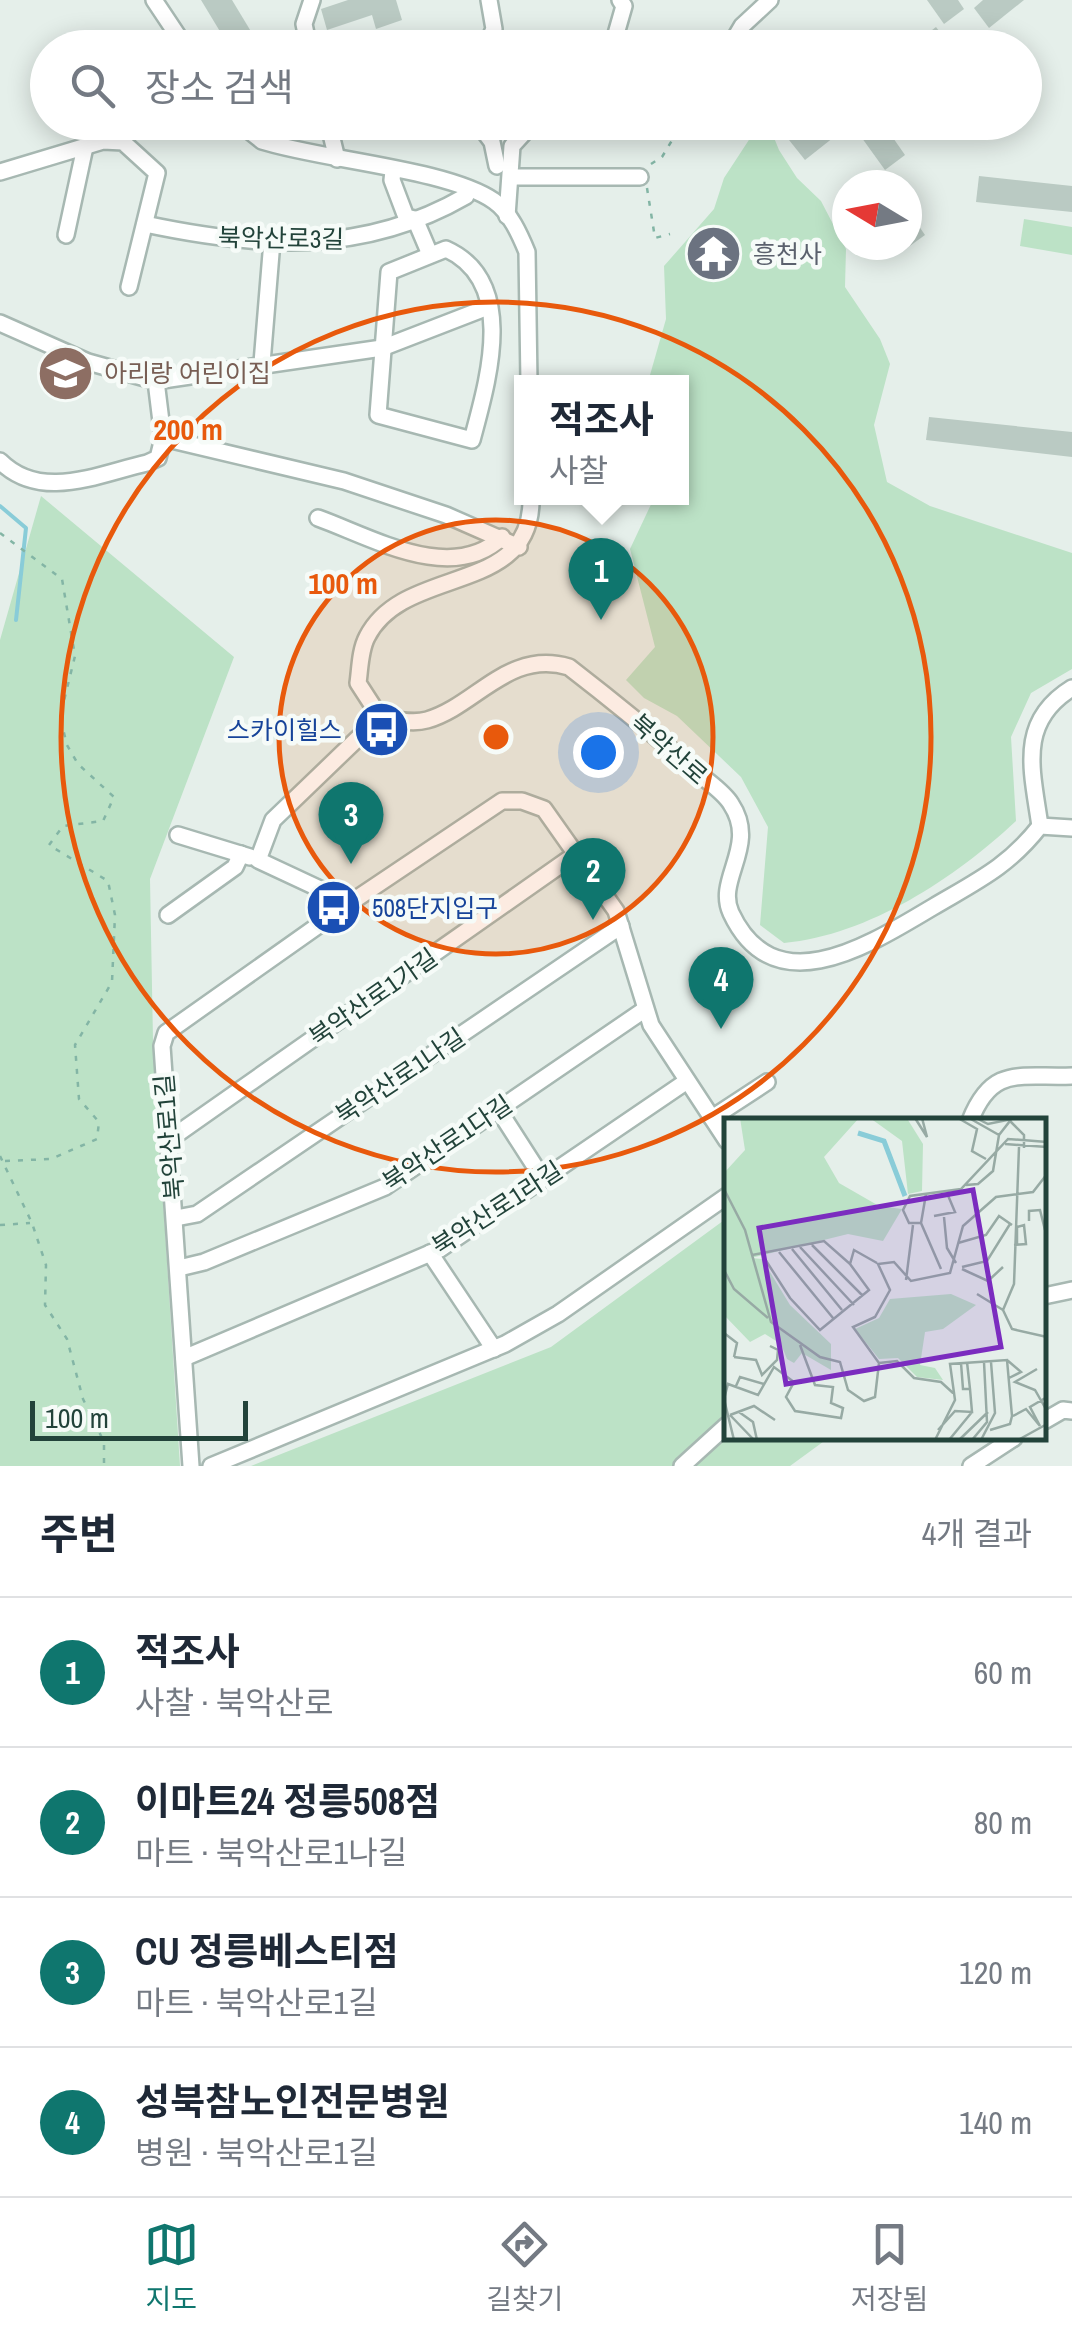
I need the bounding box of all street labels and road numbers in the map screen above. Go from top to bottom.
street label: 북악산로3길 [218,220,344,256]
street label: 북악산로 [623,706,715,792]
street label: 북악산로1가길 [302,940,444,1054]
street label: 북악산로1나길 [329,1020,471,1132]
street label: 북악산로1길 [147,1073,191,1201]
street label: 북악산로1다길 [376,1087,518,1199]
street label: 북악산로1라길 [425,1153,569,1263]

